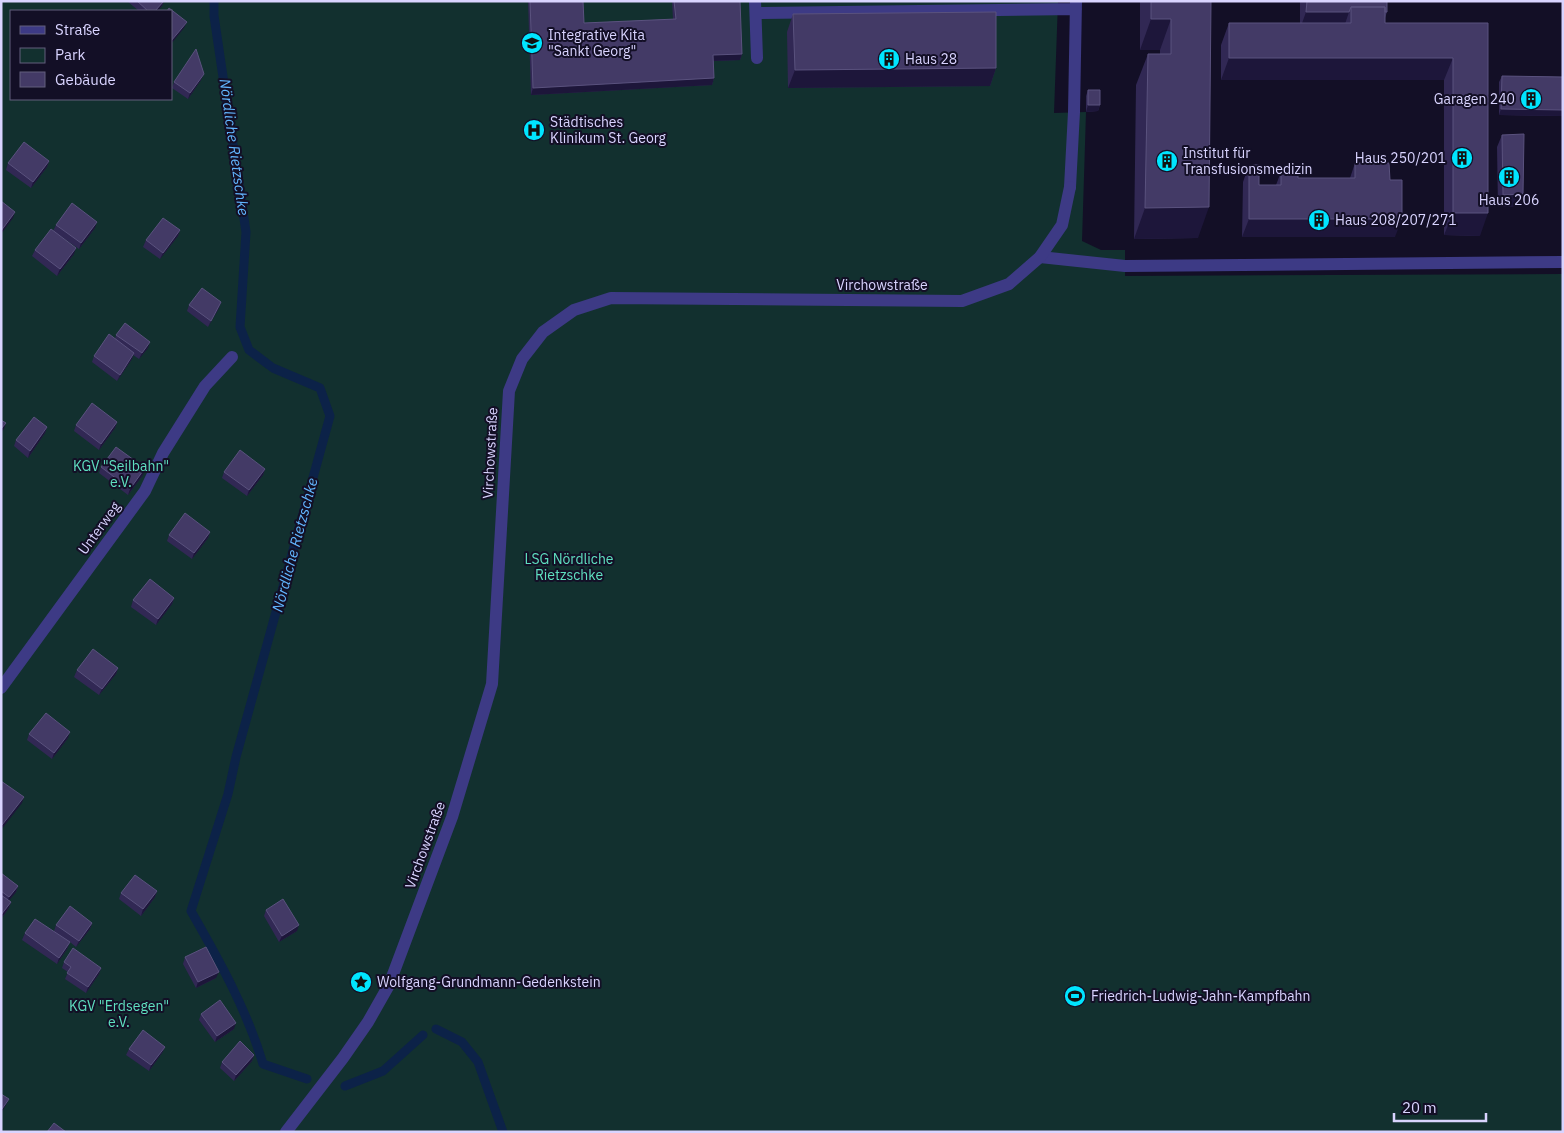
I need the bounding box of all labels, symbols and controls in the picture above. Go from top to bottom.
legend [10,10,172,100]
text: Straße [55,20,100,39]
place label: Integrative Kita "Sankt Georg" [548,26,646,60]
school or university icon: Integrative Kita "Sankt Georg" [520,31,544,55]
text: Park [55,45,85,64]
building icon: Haus 28 [877,47,901,71]
place label: Haus 28 [905,50,957,68]
text: Gebäude [55,70,116,89]
water label: Nördliche Rietzschke [215,77,254,217]
building icon: Garagen 240 [1519,87,1543,111]
place label: Garagen 240 [1434,90,1515,108]
place label: Städtisches Klinikum St. Georg [550,113,667,147]
hospital icon: Städtisches Klinikum St. Georg [522,118,546,142]
place label: Institut für Transfusionsmedizin [1183,144,1313,178]
building icon: Haus 250/201 [1450,146,1474,170]
building icon: Institut für Transfusionsmedizin [1155,149,1179,173]
place label: Haus 250/201 [1355,149,1446,167]
building icon: Haus 206 [1497,165,1521,189]
place label: Haus 206 [1479,191,1539,209]
building icon: Haus 208/207/271 [1307,208,1331,232]
place label: Haus 208/207/271 [1335,211,1457,229]
street label: Virchowstraße [836,276,928,294]
street label: Virchowstraße [479,407,501,499]
park label: KGV "Seilbahn" e.V. [73,457,169,491]
water label: Nördliche Rietzschke [267,475,322,614]
street label: Unterweg [74,498,125,558]
park label: LSG Nördliche Rietzschke [524,550,614,584]
street label: Virchowstraße [401,799,449,891]
place icon: Wolfgang-Grundmann-Gedenkstein [349,970,373,994]
place label: Wolfgang-Grundmann-Gedenkstein [377,973,601,991]
sports icon: Friedrich-Ludwig-Jahn-Kampfbahn [1063,984,1087,1008]
place label: Friedrich-Ludwig-Jahn-Kampfbahn [1091,987,1311,1005]
park label: KGV "Erdsegen" e.V. [69,997,169,1031]
scale bar [1394,1090,1486,1122]
text: 20 m [1402,1098,1437,1117]

